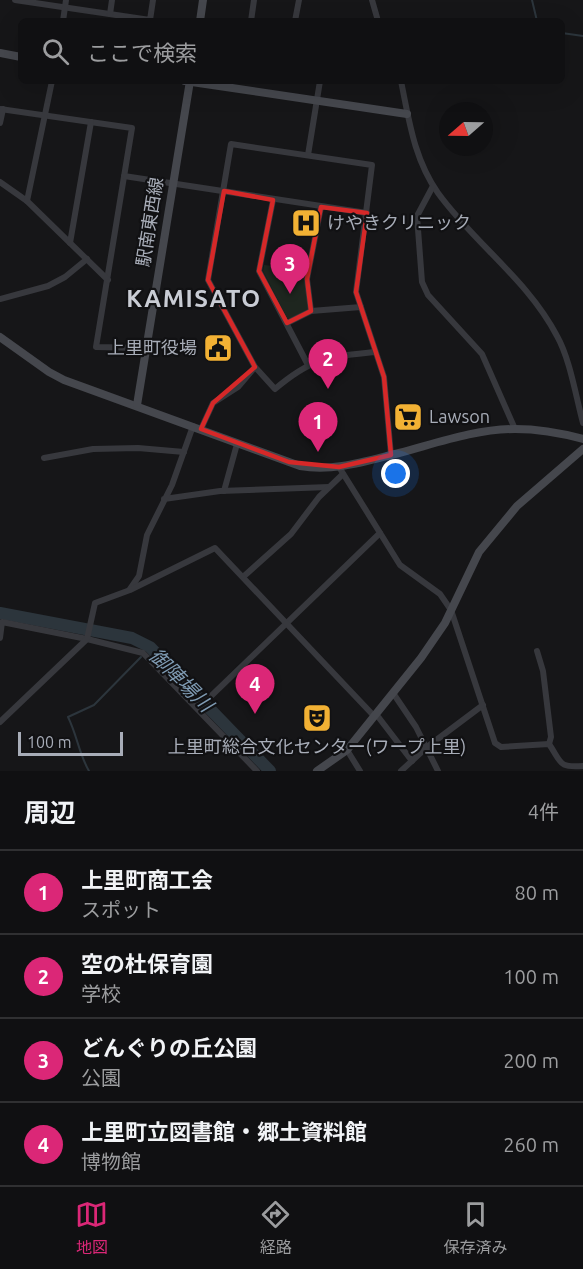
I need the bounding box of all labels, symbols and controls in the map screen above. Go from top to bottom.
search box [18,18,565,84]
icon: search [39,35,72,68]
text: ここで検索 [87,40,197,65]
north arrow [439,102,493,156]
street label: 駅南東西線 [132,176,166,268]
hospital icon: けやきクリニック [290,207,322,239]
place label: けやきクリニック [327,212,471,232]
pin: 3 [270,244,310,294]
district label: KAMISATO [126,285,262,312]
public building icon: 上里町役場 [202,332,234,364]
place label: 上里町役場 [107,337,197,357]
pin: 2 [308,340,348,389]
supermarket icon: Lawson [392,401,424,433]
pin: 1 [298,402,338,452]
place label: Lawson [429,406,490,426]
your location [381,459,410,488]
water label: 御陣場川 [145,643,219,717]
pin: 4 [236,664,274,714]
theatre icon: 上里町総合文化センター(ワープ上里) [301,702,333,734]
scale bar [18,729,123,756]
text: 100 m [27,733,72,751]
place label: 上里町総合文化センター(ワープ上里) [168,736,466,757]
text: 周辺 [24,798,76,827]
text: 4件 [528,800,559,823]
text: 上里町商工会 [81,867,213,892]
text: 1 [38,881,49,904]
text: 80 m [515,881,559,904]
text: スポット [81,898,161,921]
text: 空の杜保育園 [81,951,213,976]
text: 2 [38,965,49,988]
text: 100 m [503,965,559,988]
text: 学校 [81,982,121,1005]
text: どんぐりの丘公園 [81,1035,257,1060]
text: 3 [38,1049,49,1072]
text: 200 m [503,1049,559,1072]
text: 公園 [81,1066,121,1089]
text: 上里町立図書館・郷土資料館 [81,1119,367,1144]
text: 4 [38,1133,49,1156]
text: 260 m [503,1133,559,1156]
text: 博物館 [81,1150,141,1173]
tab: 地図 [75,1198,108,1258]
tab: 経路 [259,1198,292,1258]
tab: 保存済み [443,1198,507,1258]

